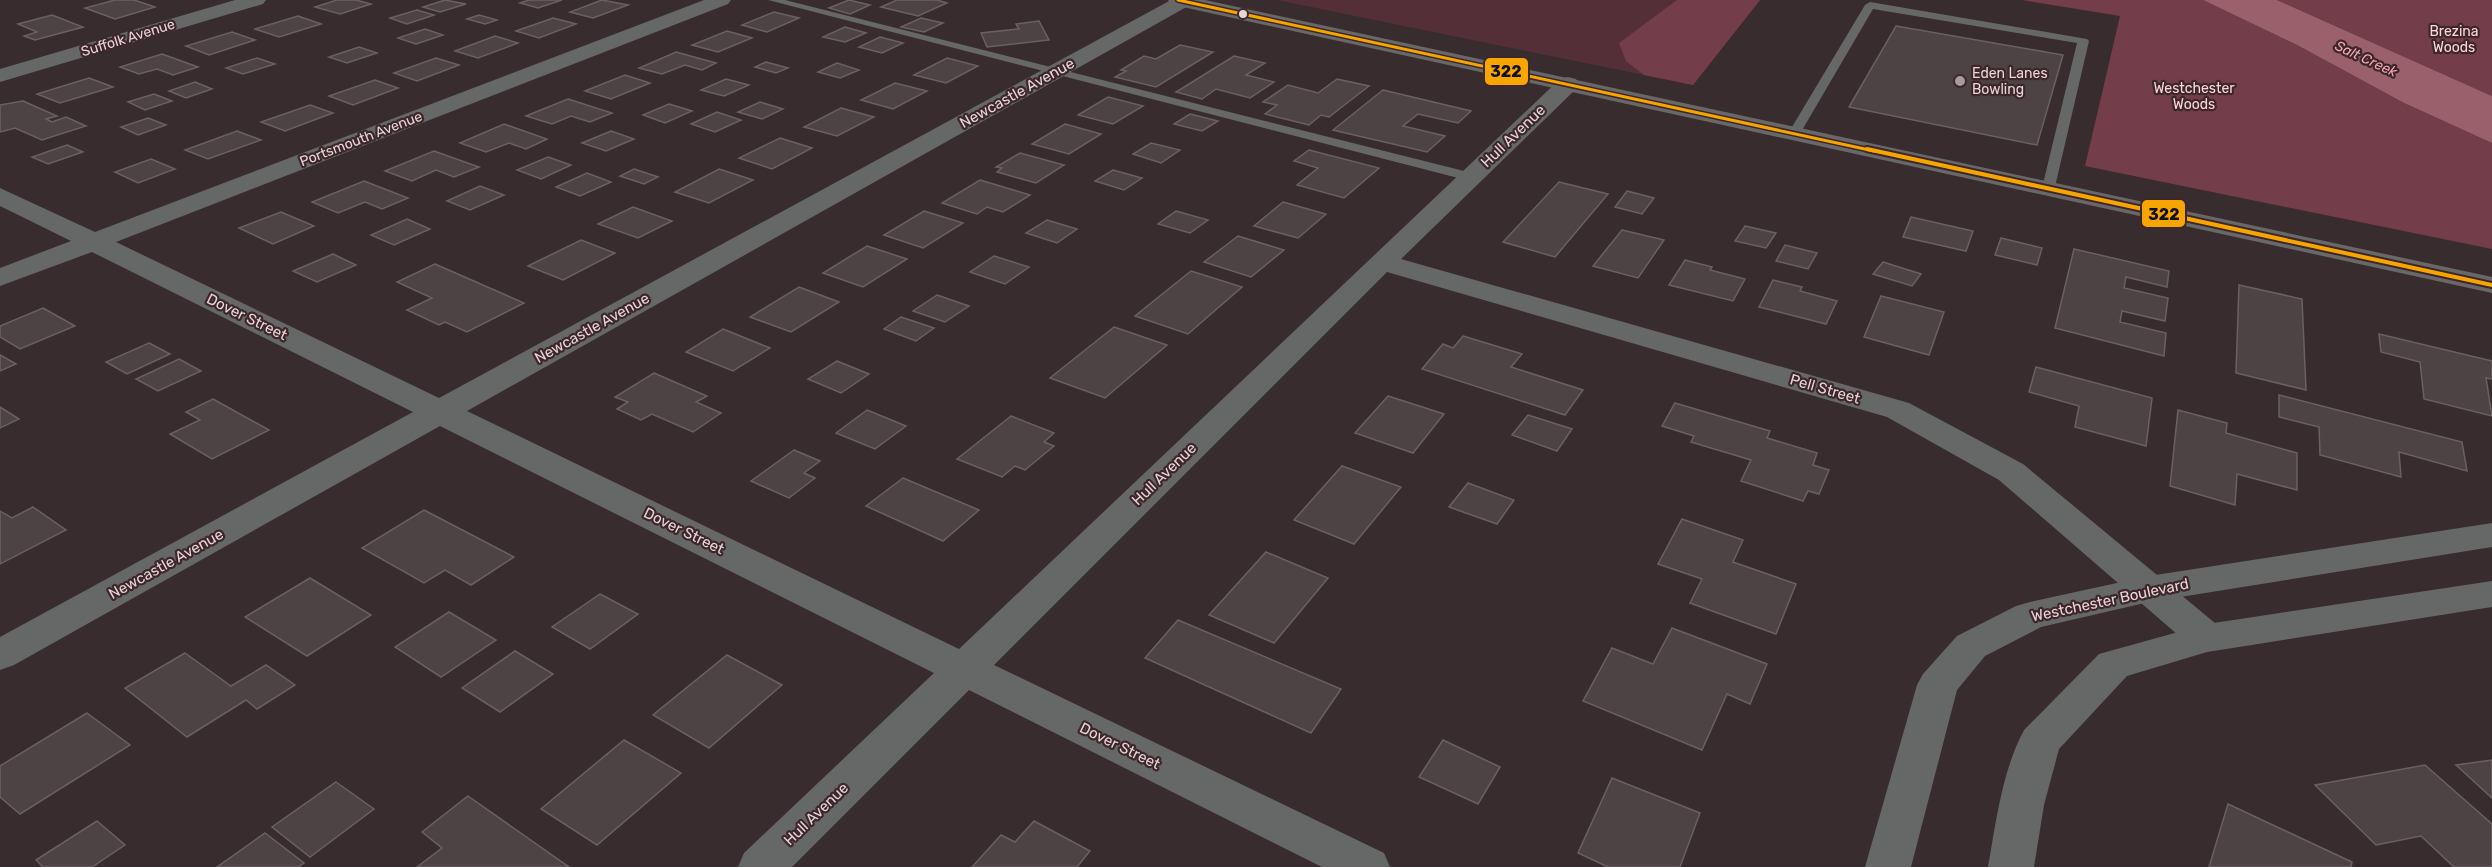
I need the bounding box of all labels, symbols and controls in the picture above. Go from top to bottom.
unlabelled marker [1237,8,1249,20]
street label: Suffolk Avenue [79,16,177,60]
park label: Brezina Woods [2429,23,2479,56]
water label: Salt Creek [2332,37,2400,81]
street label: Newcastle Avenue [956,54,1078,132]
line badge: 322 [1484,57,1529,86]
text: 322 [1490,62,1522,81]
place label: Eden Lanes Bowling [1972,65,2048,98]
marker: Eden Lanes Bowling [1953,74,1967,88]
park label: Westchester Woods [2153,80,2235,113]
street label: Hull Avenue [1477,101,1549,171]
street label: Portsmouth Avenue [297,108,425,170]
line badge: 322 [2141,199,2186,228]
text: 322 [2148,205,2180,224]
street label: Newcastle Avenue [531,289,653,367]
street label: Dover Street [204,290,290,344]
street label: Pell Street [1788,370,1862,408]
street label: Hull Avenue [1128,439,1200,509]
street label: Dover Street [641,504,727,558]
street label: Newcastle Avenue [105,525,227,603]
street label: Westchester Boulevard [2030,575,2190,625]
street label: Dover Street [1077,719,1163,773]
street label: Hull Avenue [780,779,852,849]

